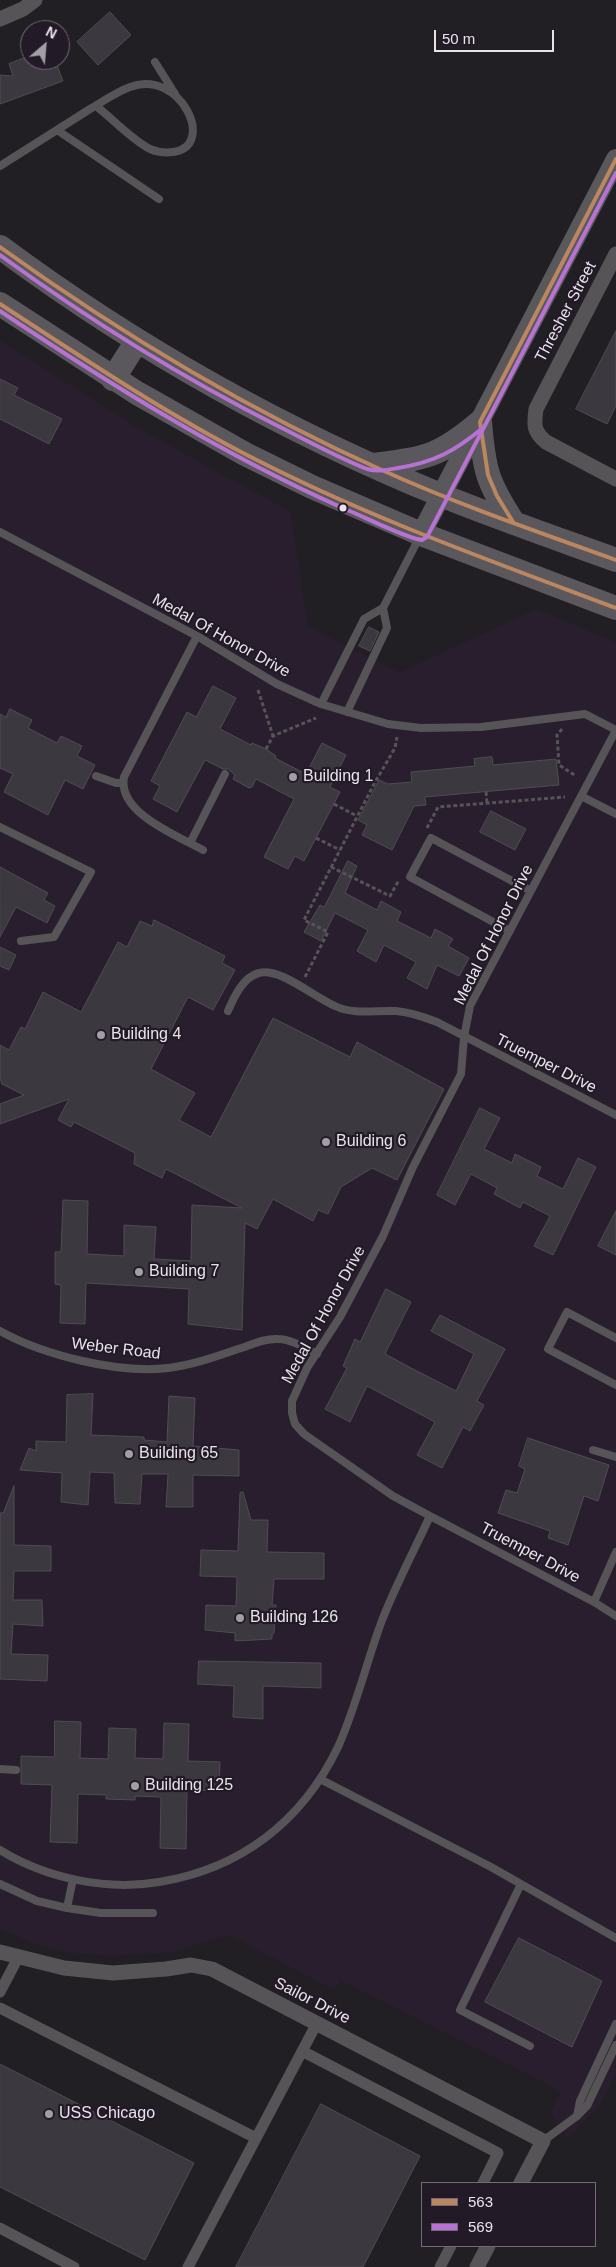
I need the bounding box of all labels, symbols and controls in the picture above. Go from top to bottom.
north arrow [20,20,70,70]
scale bar [436,20,556,52]
text: N [43,23,59,42]
text: 50 m [442,30,475,47]
street label: Thresher Street [531,258,601,366]
unlabelled marker [338,503,348,513]
street label: Medal Of Honor Drive [149,590,293,682]
place label: Building 1 [303,767,373,787]
marker: Building 1 [287,771,299,783]
street label: Medal Of Honor Drive [450,862,538,1008]
place label: Building 4 [111,1025,181,1045]
marker: Building 4 [95,1029,107,1041]
street label: Truemper Drive [492,1030,600,1098]
place label: Building 6 [336,1132,406,1152]
marker: Building 6 [320,1136,332,1148]
street label: Medal Of Honor Drive [278,1243,370,1387]
place label: Building 7 [149,1262,219,1282]
marker: Building 7 [133,1266,145,1278]
street label: Weber Road [70,1334,162,1364]
place label: Building 65 [139,1444,218,1464]
marker: Building 65 [123,1448,135,1460]
street label: Truemper Drive [477,1519,583,1587]
place label: Building 126 [250,1608,338,1628]
marker: Building 126 [234,1612,246,1624]
place label: Building 125 [145,1776,233,1796]
marker: Building 125 [129,1780,141,1792]
street label: Sailor Drive [271,1974,353,2028]
place label: USS Chicago [59,2104,155,2124]
marker: USS Chicago [43,2108,55,2120]
legend [421,2182,596,2247]
text: 563 [468,2193,493,2210]
text: 569 [468,2218,493,2235]

